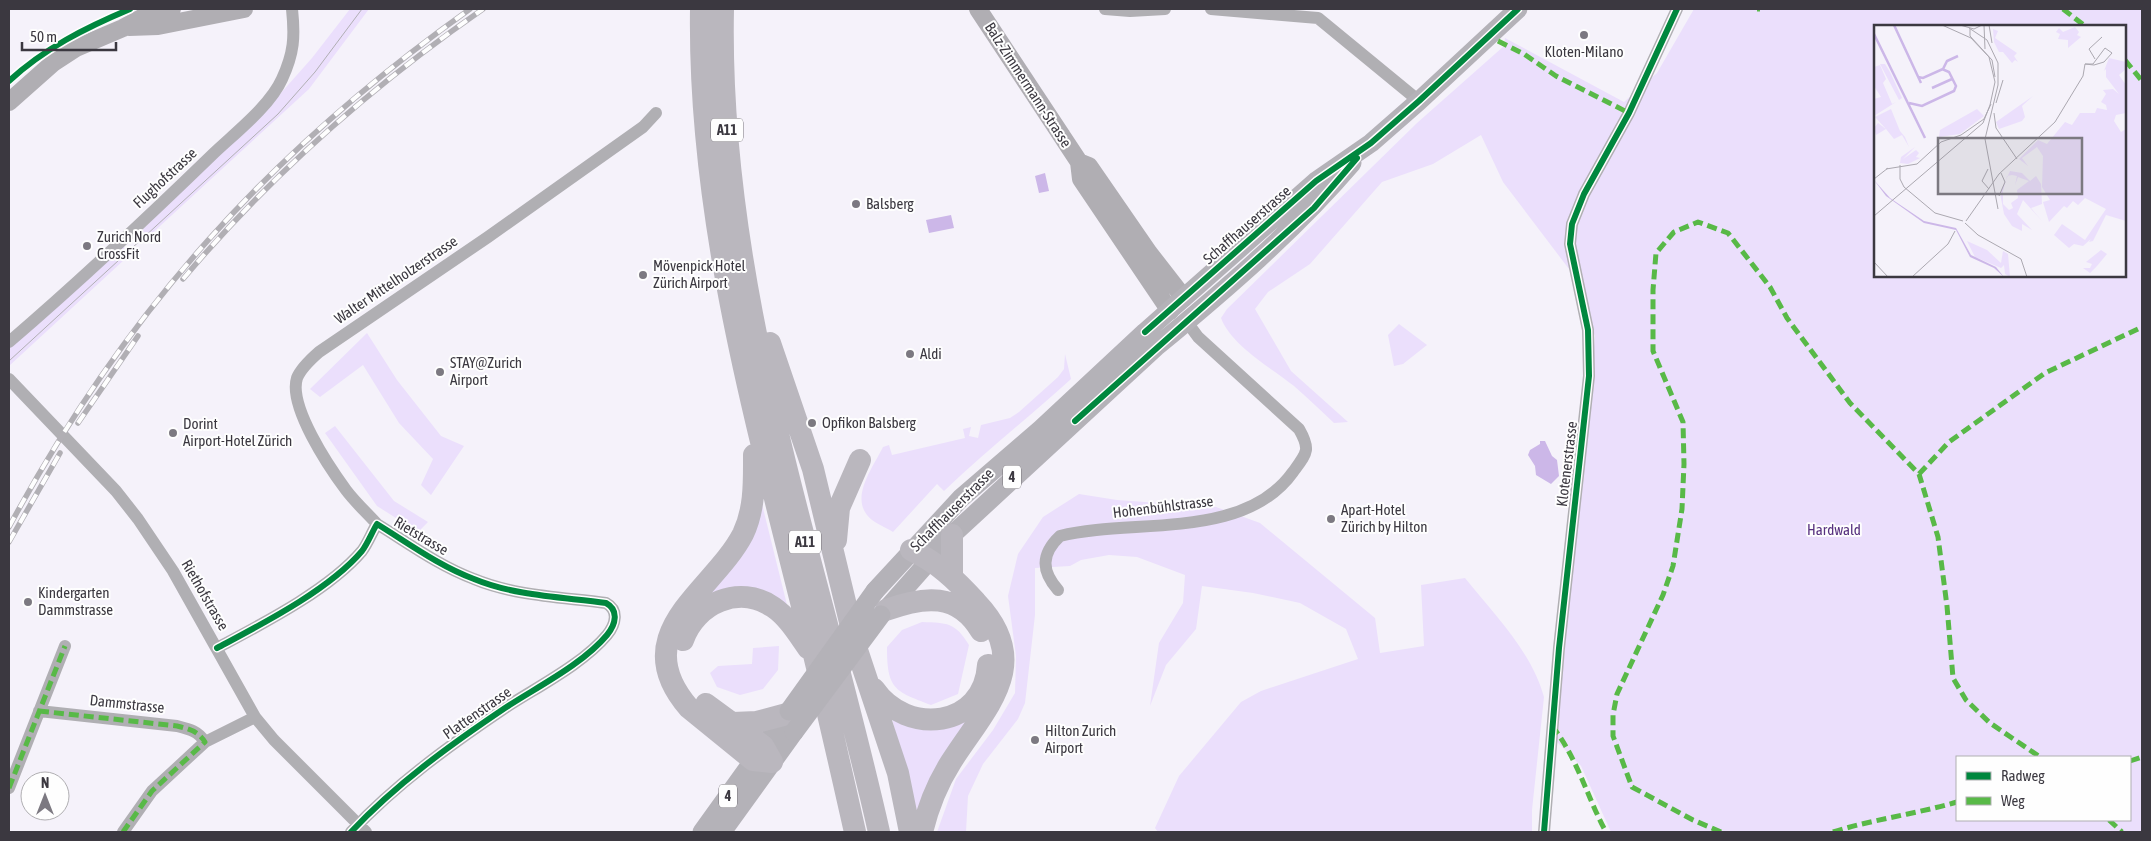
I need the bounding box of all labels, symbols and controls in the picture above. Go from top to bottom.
street label: Balz-Zimmermann-Strasse [982,19,1075,150]
scale bar [22,20,116,52]
inset map [1874,25,2126,278]
text: 50 m [30,28,57,45]
marker: Kloten-Milano [1578,29,1590,41]
place label: Kloten-Milano [1544,43,1624,60]
road number: A11 [711,118,743,142]
street label: Flughofstrasse [129,144,200,211]
street label: Schaffhauserstrasse [1199,182,1294,267]
place label: Balsberg [866,195,914,212]
marker: Balsberg [850,198,862,210]
place label: Zurich Nord CrossFit [97,228,161,262]
street label: Walter Mittelholzerstrasse [331,232,461,327]
marker: Zurich Nord CrossFit [81,240,93,252]
place label: Mövenpick Hotel Zürich Airport [653,257,746,291]
marker: Mövenpick Hotel Zürich Airport [637,269,649,281]
place label: Aldi [920,345,942,362]
marker: Aldi [904,348,916,360]
place label: STAY@Zurich Airport [450,354,522,388]
marker: STAY@Zurich Airport [434,366,446,378]
place label: Opfikon Balsberg [822,414,916,431]
place label: Dorint Airport-Hotel Zürich [183,415,292,449]
marker: Opfikon Balsberg [806,417,818,429]
street label: Klotenerstrasse [1553,420,1580,508]
marker: Dorint Airport-Hotel Zürich [167,427,179,439]
street label: Schaffhauserstrasse [907,464,997,555]
road number: 4 [1003,466,1021,488]
street label: Hohenbühlstrasse [1112,492,1214,521]
place label: Apart-Hotel Zürich by Hilton [1341,501,1428,535]
street label: Rietstrasse [391,513,452,558]
marker: Apart-Hotel Zürich by Hilton [1325,513,1337,525]
park label: Hardwald [1807,521,1861,538]
road number: A11 [789,530,821,554]
street label: Riethofstrasse [178,556,233,633]
place label: Kindergarten Dammstrasse [38,584,113,618]
marker: Kindergarten Dammstrasse [22,596,34,608]
street label: Plattenstrasse [439,683,514,742]
street label: Dammstrasse [89,691,165,716]
place label: Hilton Zurich Airport [1045,722,1116,756]
marker: Hilton Zurich Airport [1029,734,1041,746]
legend [1956,756,2131,821]
text: Radweg [2001,767,2045,784]
north arrow [20,771,70,821]
text: N [41,775,49,791]
road number: 4 [719,784,737,808]
text: Weg [2001,792,2025,809]

